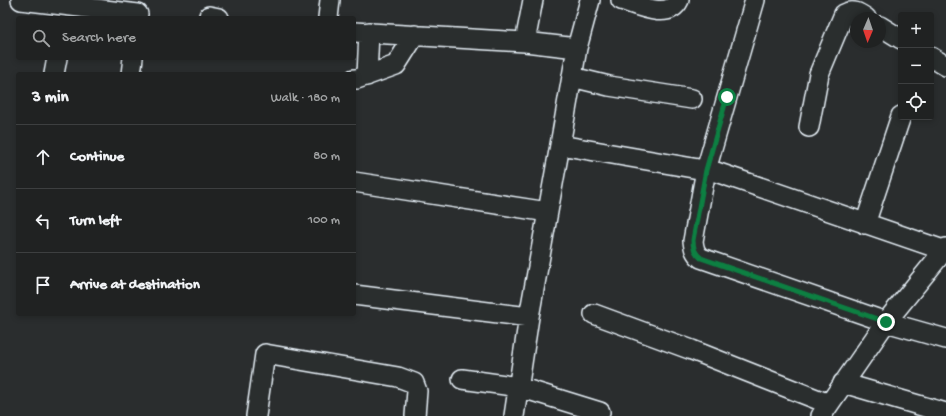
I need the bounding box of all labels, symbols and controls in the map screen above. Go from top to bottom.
north arrow [850,12,886,48]
map controls [898,12,934,120]
button: + [898,12,934,48]
search box [16,16,356,60]
icon: search [30,27,52,49]
text: Search here [62,29,136,47]
button: − [898,48,934,84]
button: locate [898,84,934,120]
text: 3 min [32,88,69,108]
route start [718,88,736,106]
text: Walk · 180 m [271,91,340,106]
icon: ahead [32,146,54,168]
text: Continue [70,148,124,166]
text: 80 m [313,149,340,164]
icon: left [32,210,54,232]
text: Turn left [70,212,121,230]
text: 100 m [308,213,340,228]
icon: arrive [32,274,54,296]
text: Arrive at destination [70,276,200,294]
route end [877,313,895,331]

